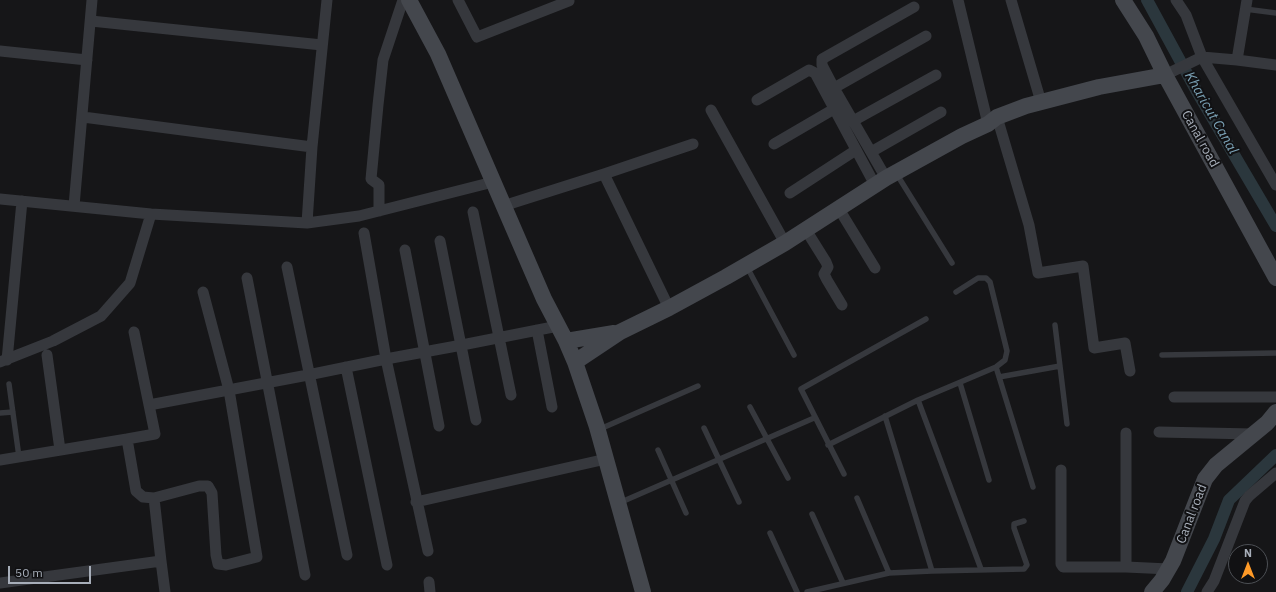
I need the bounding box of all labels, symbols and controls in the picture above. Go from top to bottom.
water label: Kharicut Canal [1181,69,1241,157]
street label: Canal road [1178,108,1222,170]
street label: Canal road [1174,482,1210,546]
north arrow [1228,544,1268,584]
text: N [1244,546,1252,560]
scale bar [10,558,93,584]
text: 50 m [15,565,43,580]

